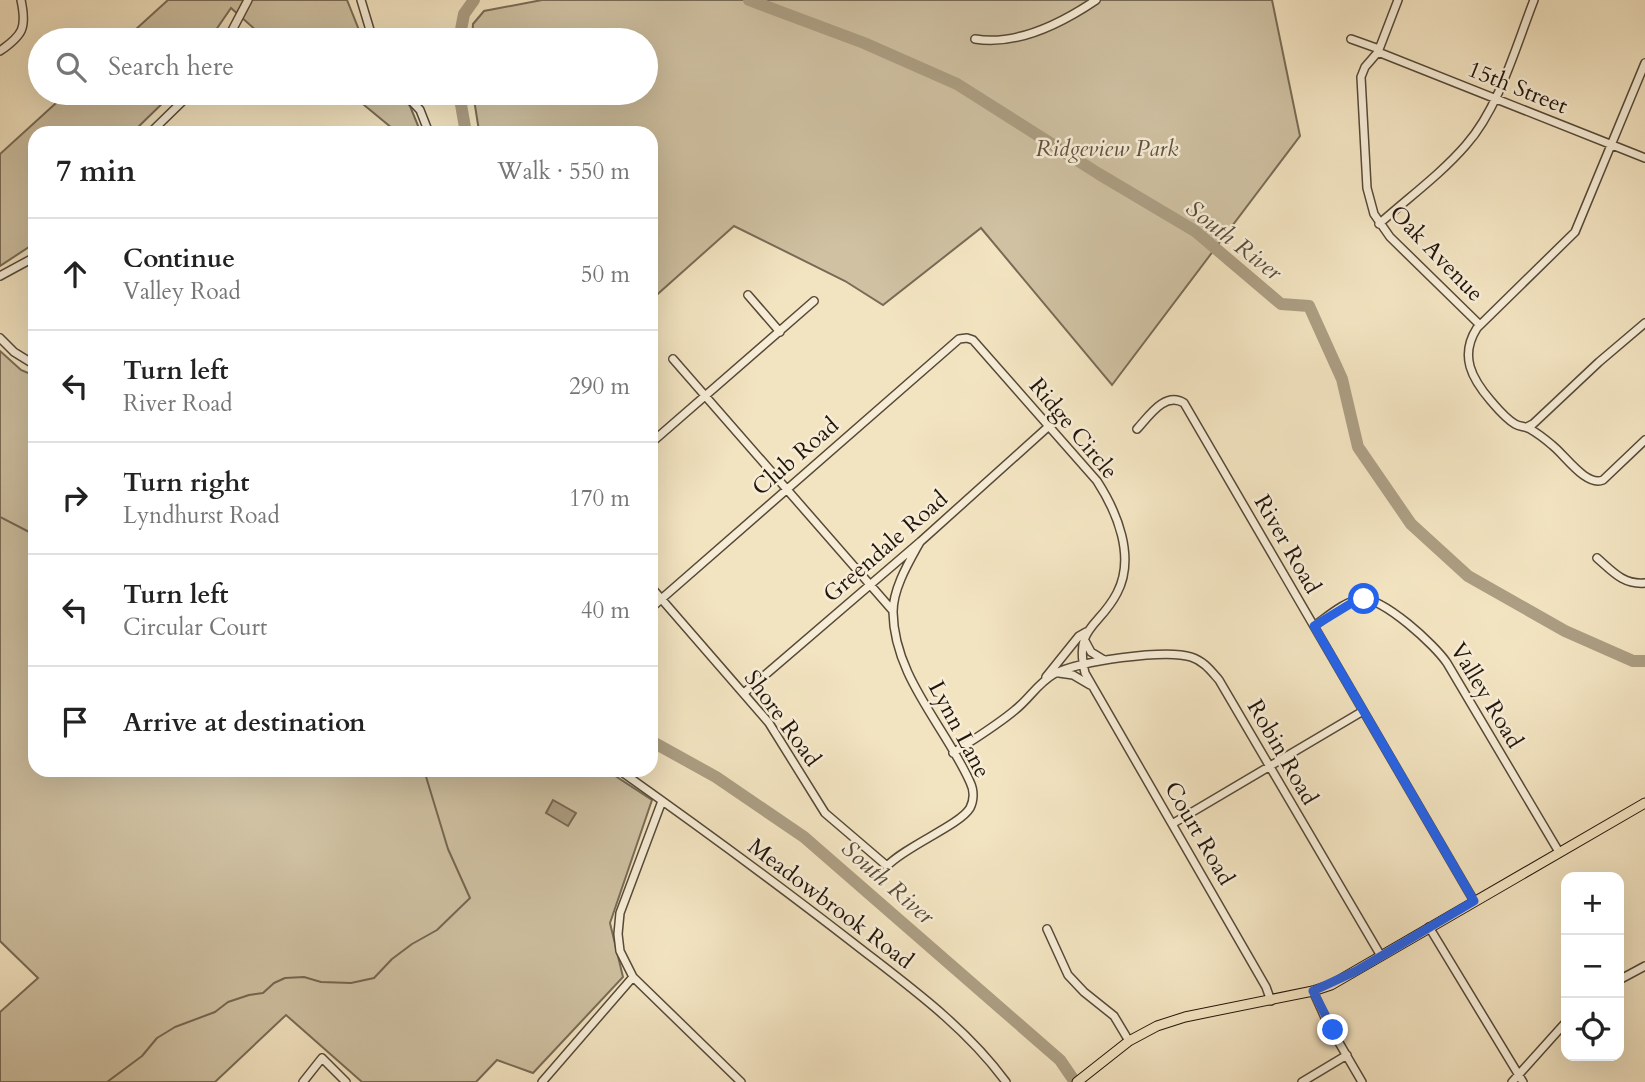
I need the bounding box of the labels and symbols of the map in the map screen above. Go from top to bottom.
street label: 15th Street [1463,53,1572,121]
park label: Ridgeview Park [1036,133,1179,164]
water label: South River [1179,192,1290,289]
street label: Oak Avenue [1383,198,1490,308]
street label: Ridge Circle [1022,371,1125,486]
street label: Club Road [745,410,846,503]
street label: Greendale Road [816,483,955,609]
street label: River Road [1247,489,1329,600]
route start [1348,583,1379,614]
street label: Valley Road [1443,637,1531,754]
street label: Shore Road [737,664,829,773]
street label: Lynn Lane [921,675,998,783]
street label: Robin Road [1240,694,1326,811]
street label: Court Road [1157,776,1242,891]
street label: Meadowbrook Road [742,831,920,976]
water label: South River [834,833,942,933]
route end [1317,1014,1348,1045]

